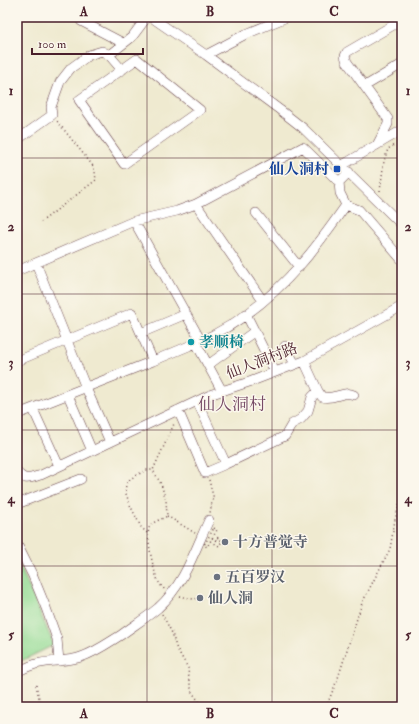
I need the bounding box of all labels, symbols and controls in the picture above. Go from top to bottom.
text: A [79,4,89,20]
text: B [206,4,214,20]
text: C [329,4,339,20]
scale bar [32,30,143,56]
text: 100 m [38,37,67,52]
text: 1 [9,83,14,99]
text: 1 [406,83,411,99]
place label: 仙人洞村 [269,160,329,179]
marker: 仙人洞村 [332,164,342,174]
text: 2 [8,219,15,235]
text: 2 [405,219,412,235]
place label: 孝顺椅 [199,333,244,352]
marker: 孝顺椅 [186,337,196,347]
street label: 仙人洞村路 [224,339,300,383]
text: 3 [9,355,14,371]
text: 3 [406,355,411,371]
district label: 仙人洞村 [198,394,266,415]
text: 4 [6,491,15,507]
text: 4 [403,491,412,507]
place label: 十方普觉寺 [233,533,308,552]
marker: 十方普觉寺 [220,537,230,547]
place label: 五百罗汉 [225,568,285,587]
marker: 五百罗汉 [212,572,222,582]
place label: 仙人洞 [208,589,253,608]
marker: 仙人洞 [195,593,205,603]
text: 5 [8,627,14,643]
text: 5 [405,627,411,643]
text: A [79,706,89,722]
text: B [206,706,214,722]
text: C [329,706,339,722]

